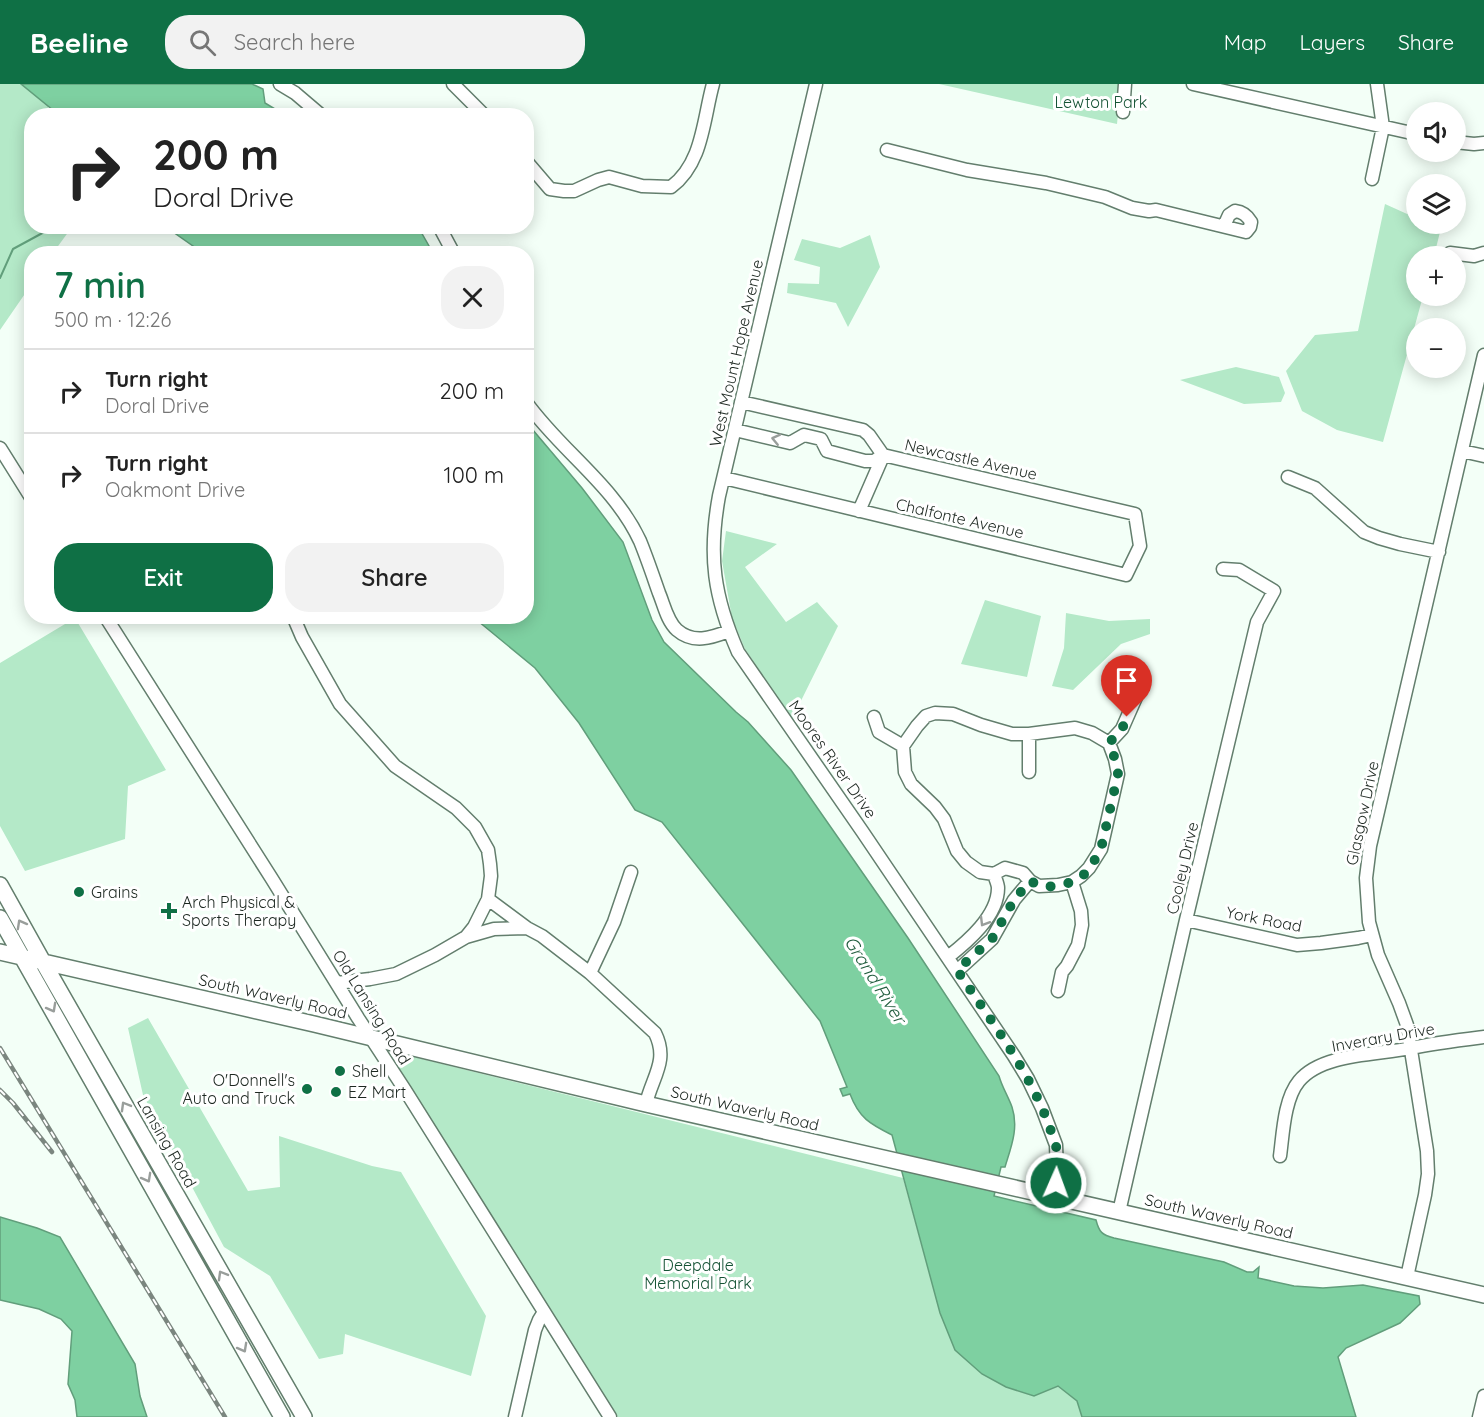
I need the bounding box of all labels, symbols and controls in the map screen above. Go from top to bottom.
search box [165,15,585,69]
text: Beeline [30,25,129,60]
icon: search [186,26,219,59]
text: Search here [234,28,355,56]
text: Map [1224,29,1267,55]
text: Layers [1300,29,1365,55]
text: Share [1398,29,1454,55]
park label: Lewton Park [1055,92,1147,112]
map controls [1406,102,1466,378]
button: sound [1406,102,1466,162]
text: 200 m [153,128,279,181]
icon: right [54,132,132,210]
button: layers [1406,174,1466,234]
text: Doral Drive [153,180,294,214]
button: + [1406,246,1466,306]
street label: West Mount Hope Avenue [705,257,767,449]
text: 7 min [54,262,146,307]
button: close [441,266,504,329]
text: 500 m · 12:26 [54,307,171,332]
button: − [1406,318,1466,378]
text: Turn right [105,365,209,393]
icon: right [54,375,87,408]
text: 200 m [440,377,504,405]
text: Doral Drive [105,393,209,418]
one-way arrow [771,434,781,447]
street label: Newcastle Avenue [903,434,1039,484]
text: Turn right [105,449,209,477]
icon: right [54,459,87,492]
text: 100 m [444,461,504,489]
text: Oakmont Drive [105,477,245,502]
street label: Chalfonte Avenue [894,494,1026,542]
button: Exit [54,543,273,612]
button: Share [285,543,504,612]
pin [1101,655,1152,717]
icon: arrive [1110,664,1143,697]
street label: Moores River Drive [785,696,881,822]
street label: Glasgow Drive [1341,759,1383,867]
street label: Cooley Drive [1162,820,1202,916]
place label: Grains [91,882,138,902]
marker: Grains [72,885,86,899]
place label: Arch Physical & Sports Therapy [182,892,296,930]
marker: Arch Physical & Sports Therapy [160,902,178,920]
street label: York Road [1224,902,1304,936]
one-way arrow [980,915,991,926]
one-way arrow [17,919,29,930]
water label: Grand River [839,932,912,1029]
street label: Old Lansing Road [329,946,415,1068]
street label: South Waverly Road [197,969,349,1023]
one-way arrow [44,1002,56,1013]
street label: Inverary Drive [1330,1018,1436,1056]
place label: Shell [352,1061,386,1081]
marker: Shell [333,1064,347,1078]
place label: O'Donnell's Auto and Truck [183,1070,295,1108]
street label: South Waverly Road [669,1081,821,1135]
marker: O'Donnell's Auto and Truck [300,1082,314,1096]
place label: EZ Mart [348,1082,406,1102]
marker: EZ Mart [329,1085,343,1099]
street label: Lansing Road [133,1093,201,1191]
one-way arrow [121,1102,132,1112]
position arrow [1024,1151,1088,1215]
one-way arrow [140,1172,151,1182]
street label: South Waverly Road [1143,1189,1295,1243]
park label: Deepdale Memorial Park [644,1255,752,1293]
one-way arrow [218,1271,229,1281]
one-way arrow [236,1342,247,1352]

